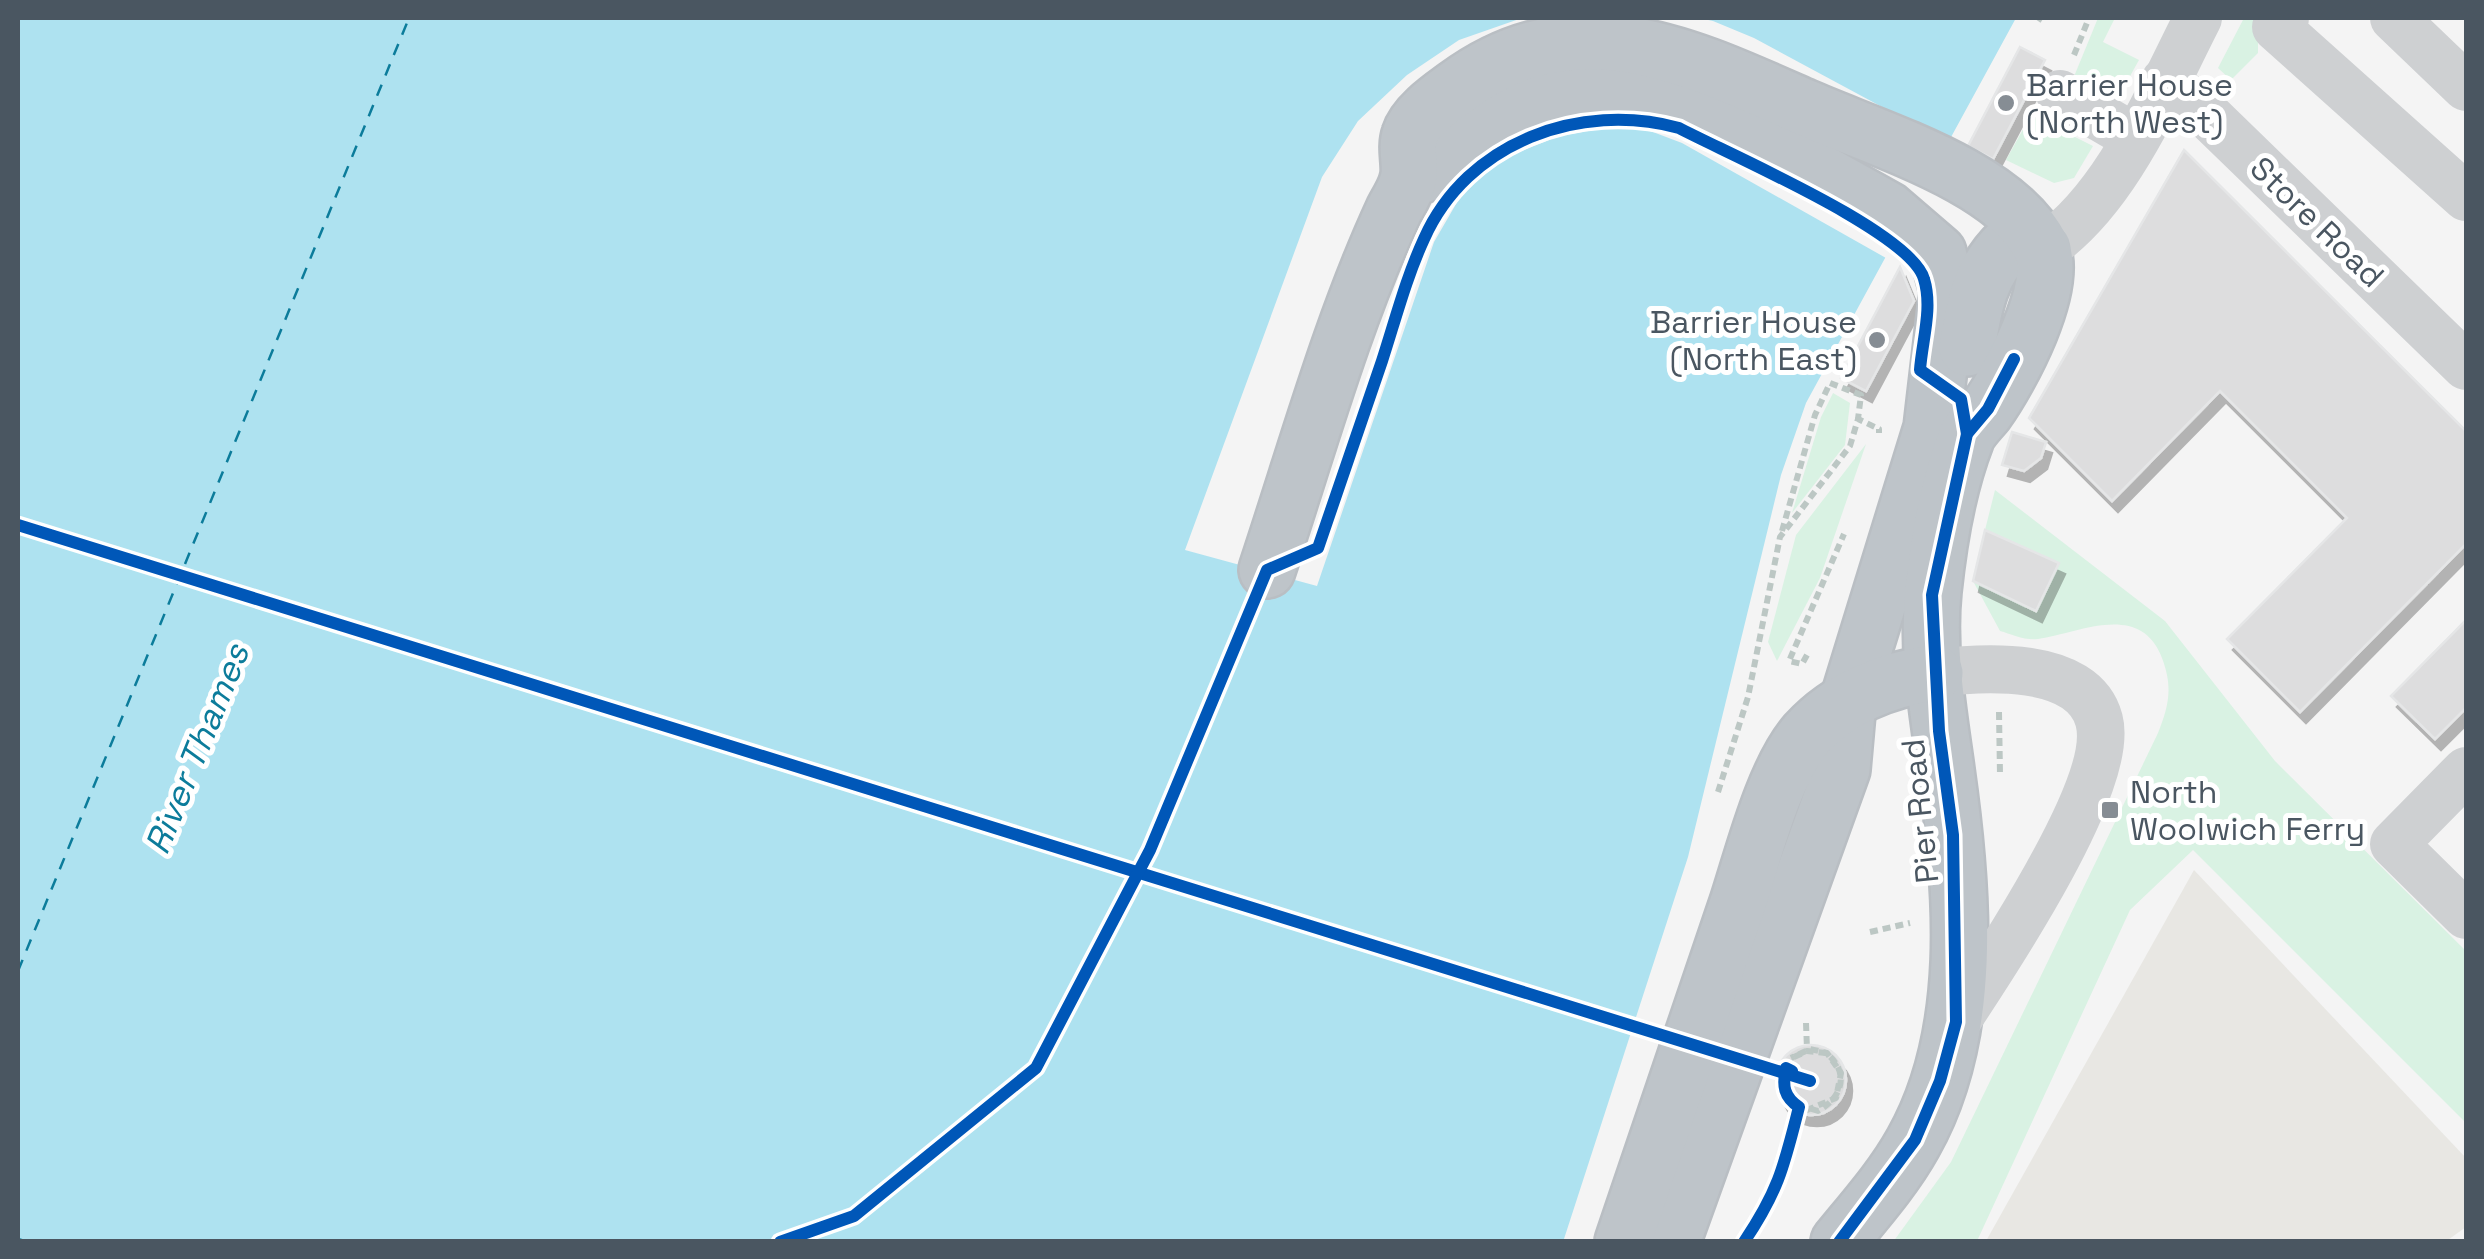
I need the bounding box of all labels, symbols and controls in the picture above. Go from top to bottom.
place label: Barrier House (North West) [2026,65,2233,142]
marker: Barrier House (North West) [1995,92,2017,114]
street label: Store Road [2242,148,2392,296]
place label: Barrier House (North East) [1650,302,1857,379]
marker: Barrier House (North East) [1866,329,1888,351]
water label: River Thames [135,636,260,860]
street label: Pier Road [1893,737,1947,885]
place label: North Woolwich Ferry [2130,772,2365,849]
marker: North Woolwich Ferry [2099,799,2121,821]

